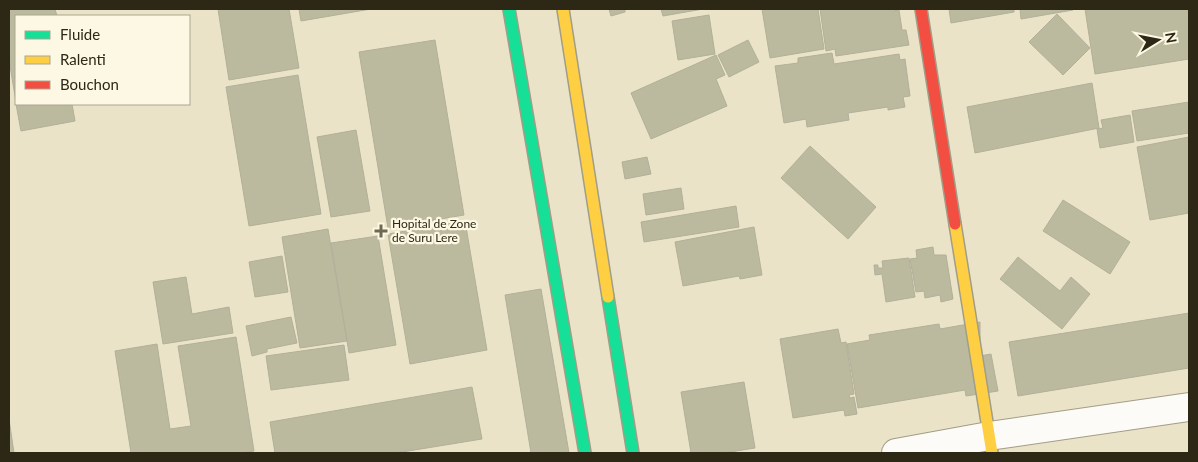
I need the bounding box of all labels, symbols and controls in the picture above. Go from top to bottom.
legend [15,15,190,105]
north arrow [1133,15,1183,65]
text: Fluide [60,25,100,43]
text: N [1162,31,1181,44]
text: Ralenti [60,50,106,68]
text: Bouchon [60,75,119,93]
place label: Hopital de Zone de Suru Lere [392,216,476,245]
marker: Hopital de Zone de Suru Lere [374,224,388,238]

